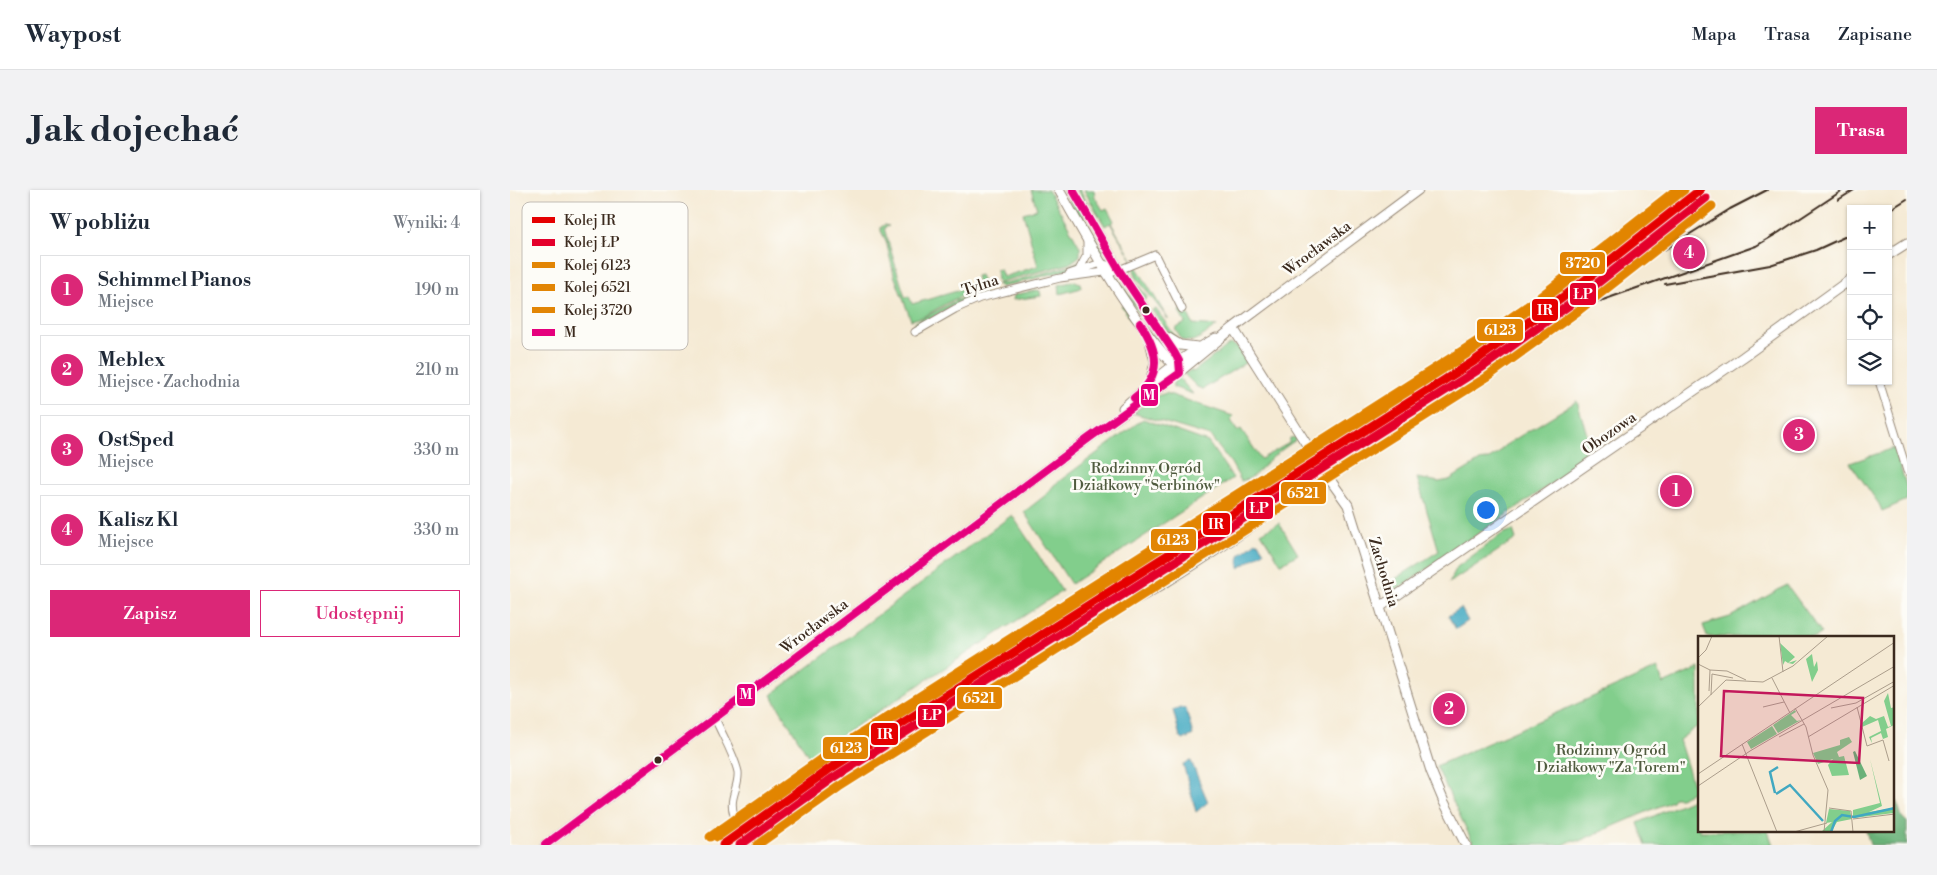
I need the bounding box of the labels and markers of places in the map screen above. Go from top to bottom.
pin: 4 [1673,234,1705,272]
unlabelled marker [1141,305,1151,315]
pin: 3 [1783,416,1815,454]
pin: 1 [1660,472,1692,510]
pin: 2 [1433,690,1465,728]
unlabelled marker [653,755,663,765]

